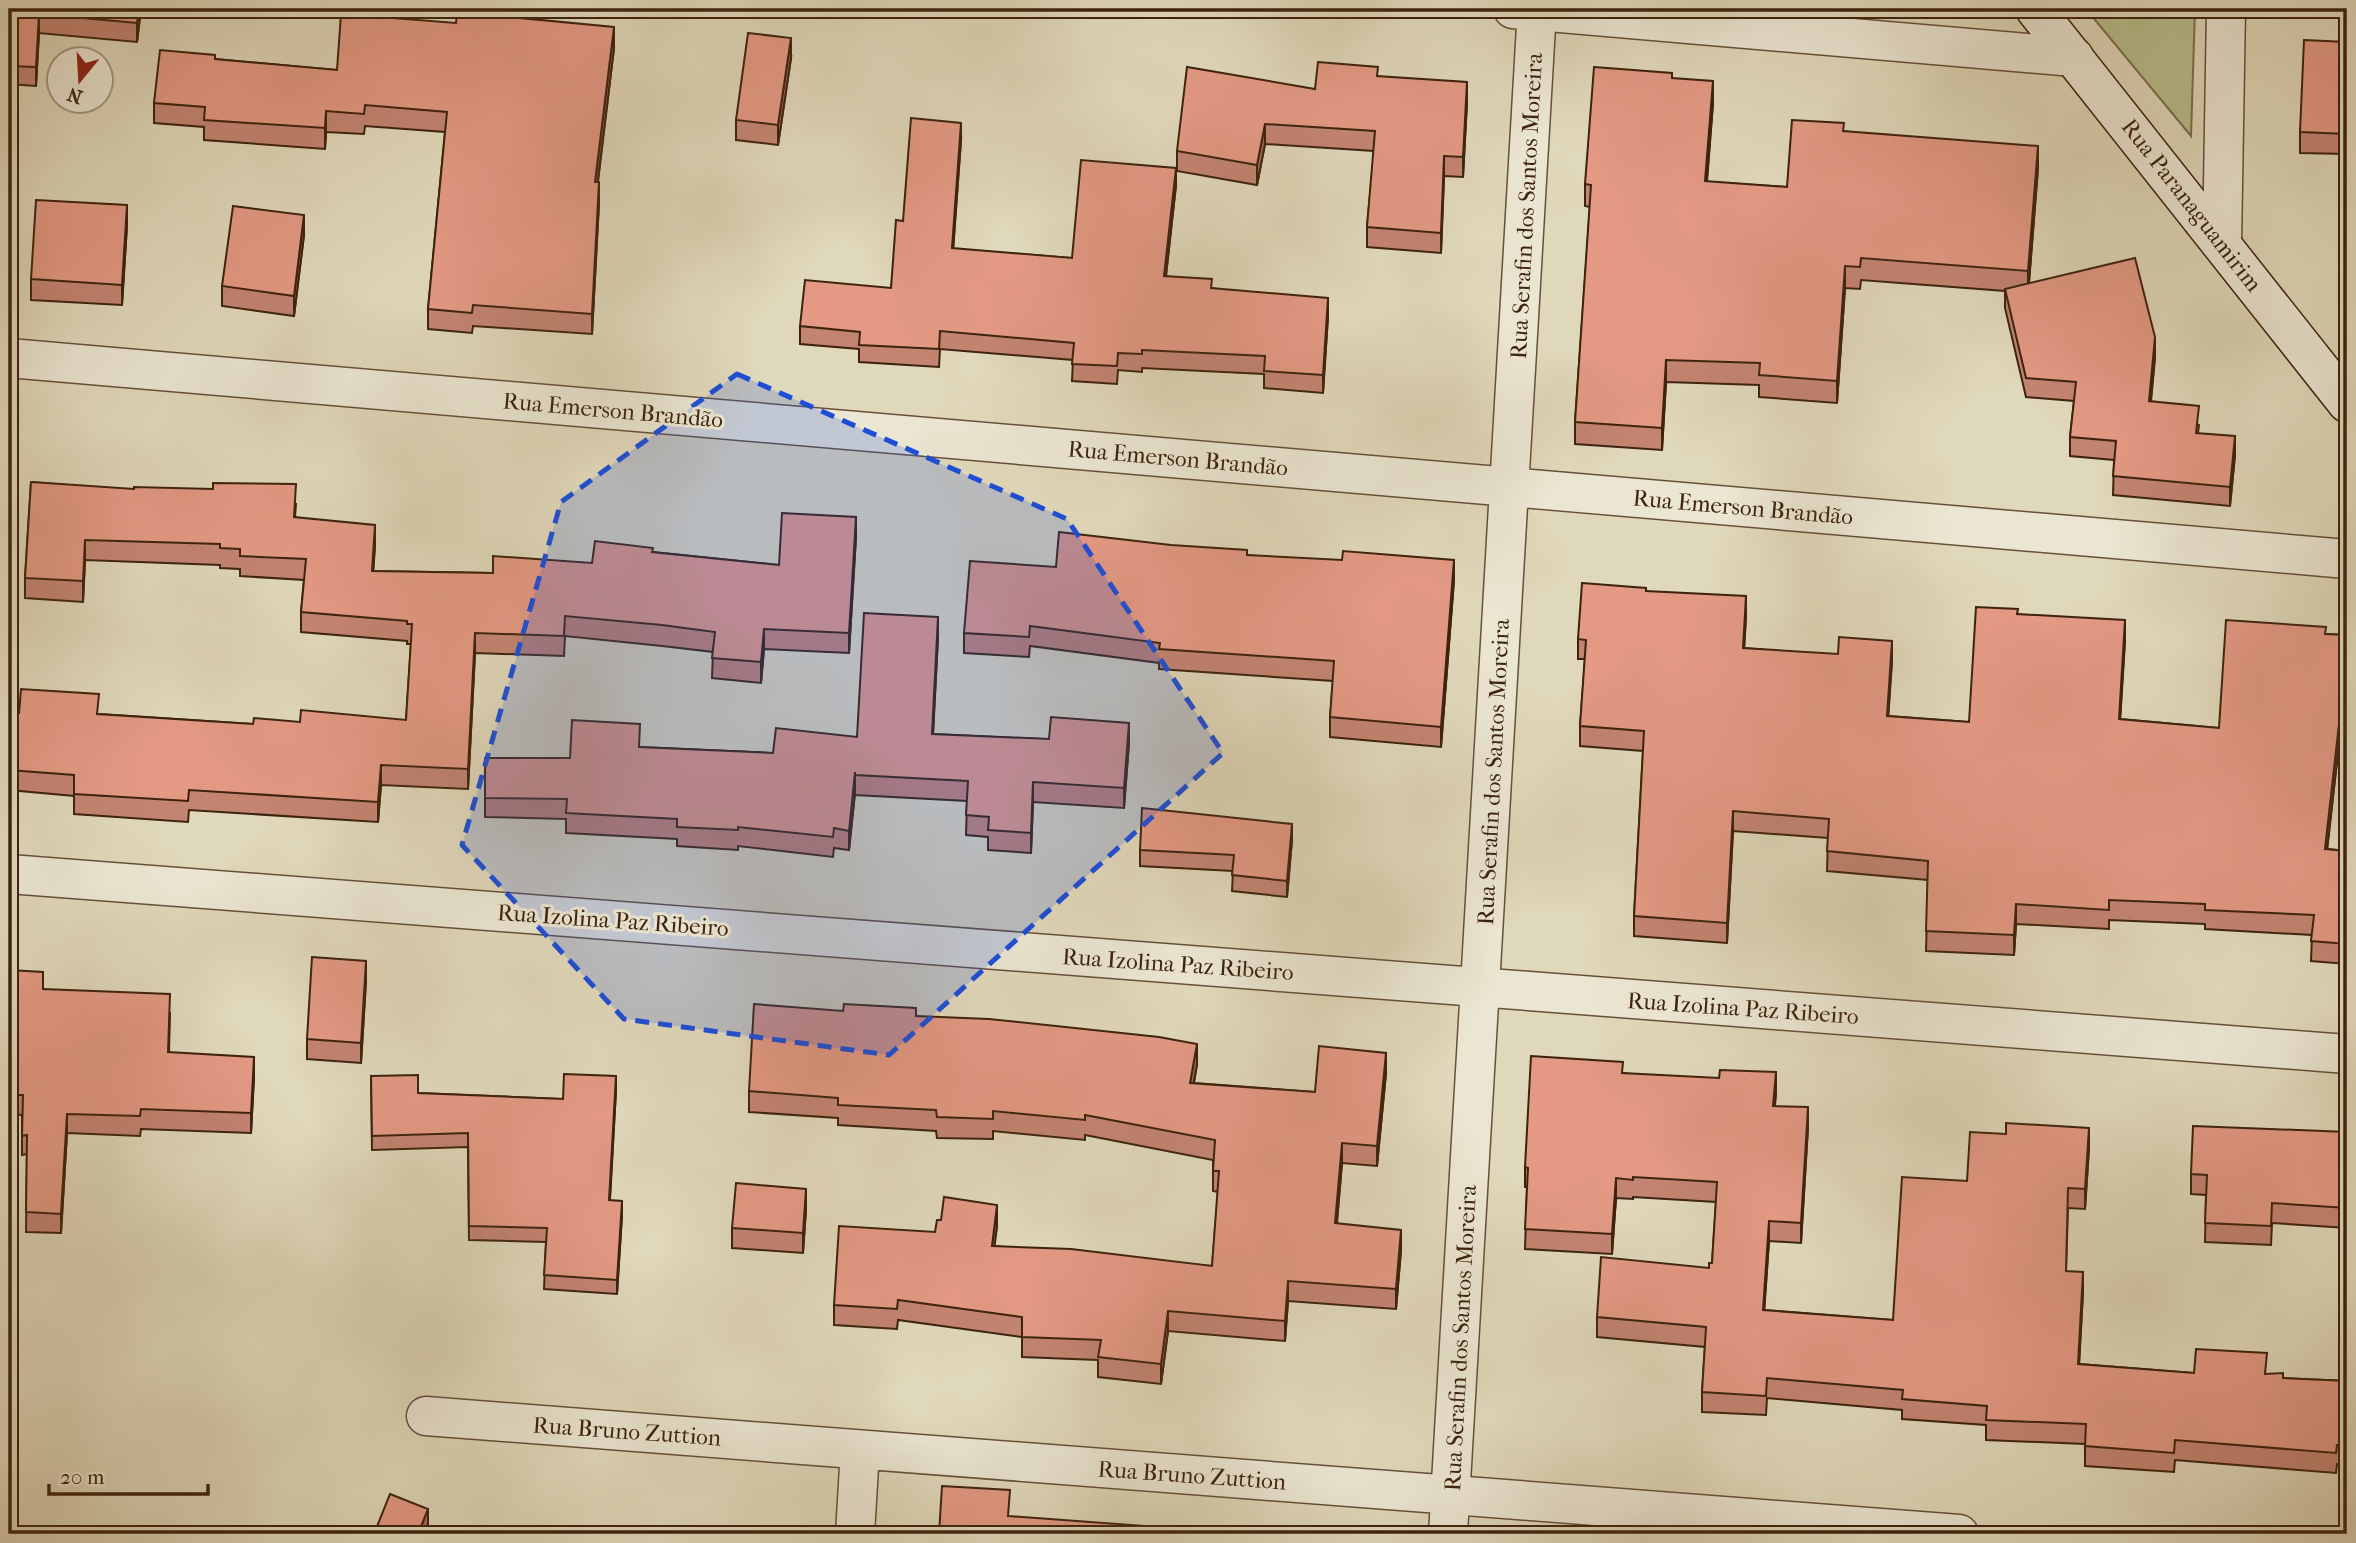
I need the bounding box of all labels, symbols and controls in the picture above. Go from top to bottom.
north arrow [46,46,116,116]
street label: Rua Serafin dos Santos Moreira [1505,52,1548,360]
text: N [64,82,85,108]
street label: Rua Paranaguamirim [2116,114,2267,297]
street label: Rua Emerson Brandão [502,387,724,434]
street label: Rua Emerson Brandão [1067,435,1289,482]
street label: Rua Emerson Brandão [1632,484,1854,531]
street label: Rua Serafin dos Santos Moreira [1472,618,1515,926]
street label: Rua Izolina Paz Ribeiro [496,899,730,942]
street label: Rua Izolina Paz Ribeiro [1061,943,1295,986]
street label: Rua Izolina Paz Ribeiro [1626,987,1860,1030]
street label: Rua Serafin dos Santos Moreira [1439,1184,1482,1492]
street label: Rua Bruno Zuttion [532,1411,723,1452]
scale bar [49,1452,208,1496]
street label: Rua Bruno Zuttion [1097,1455,1288,1496]
text: 20 m [60,1465,105,1489]

